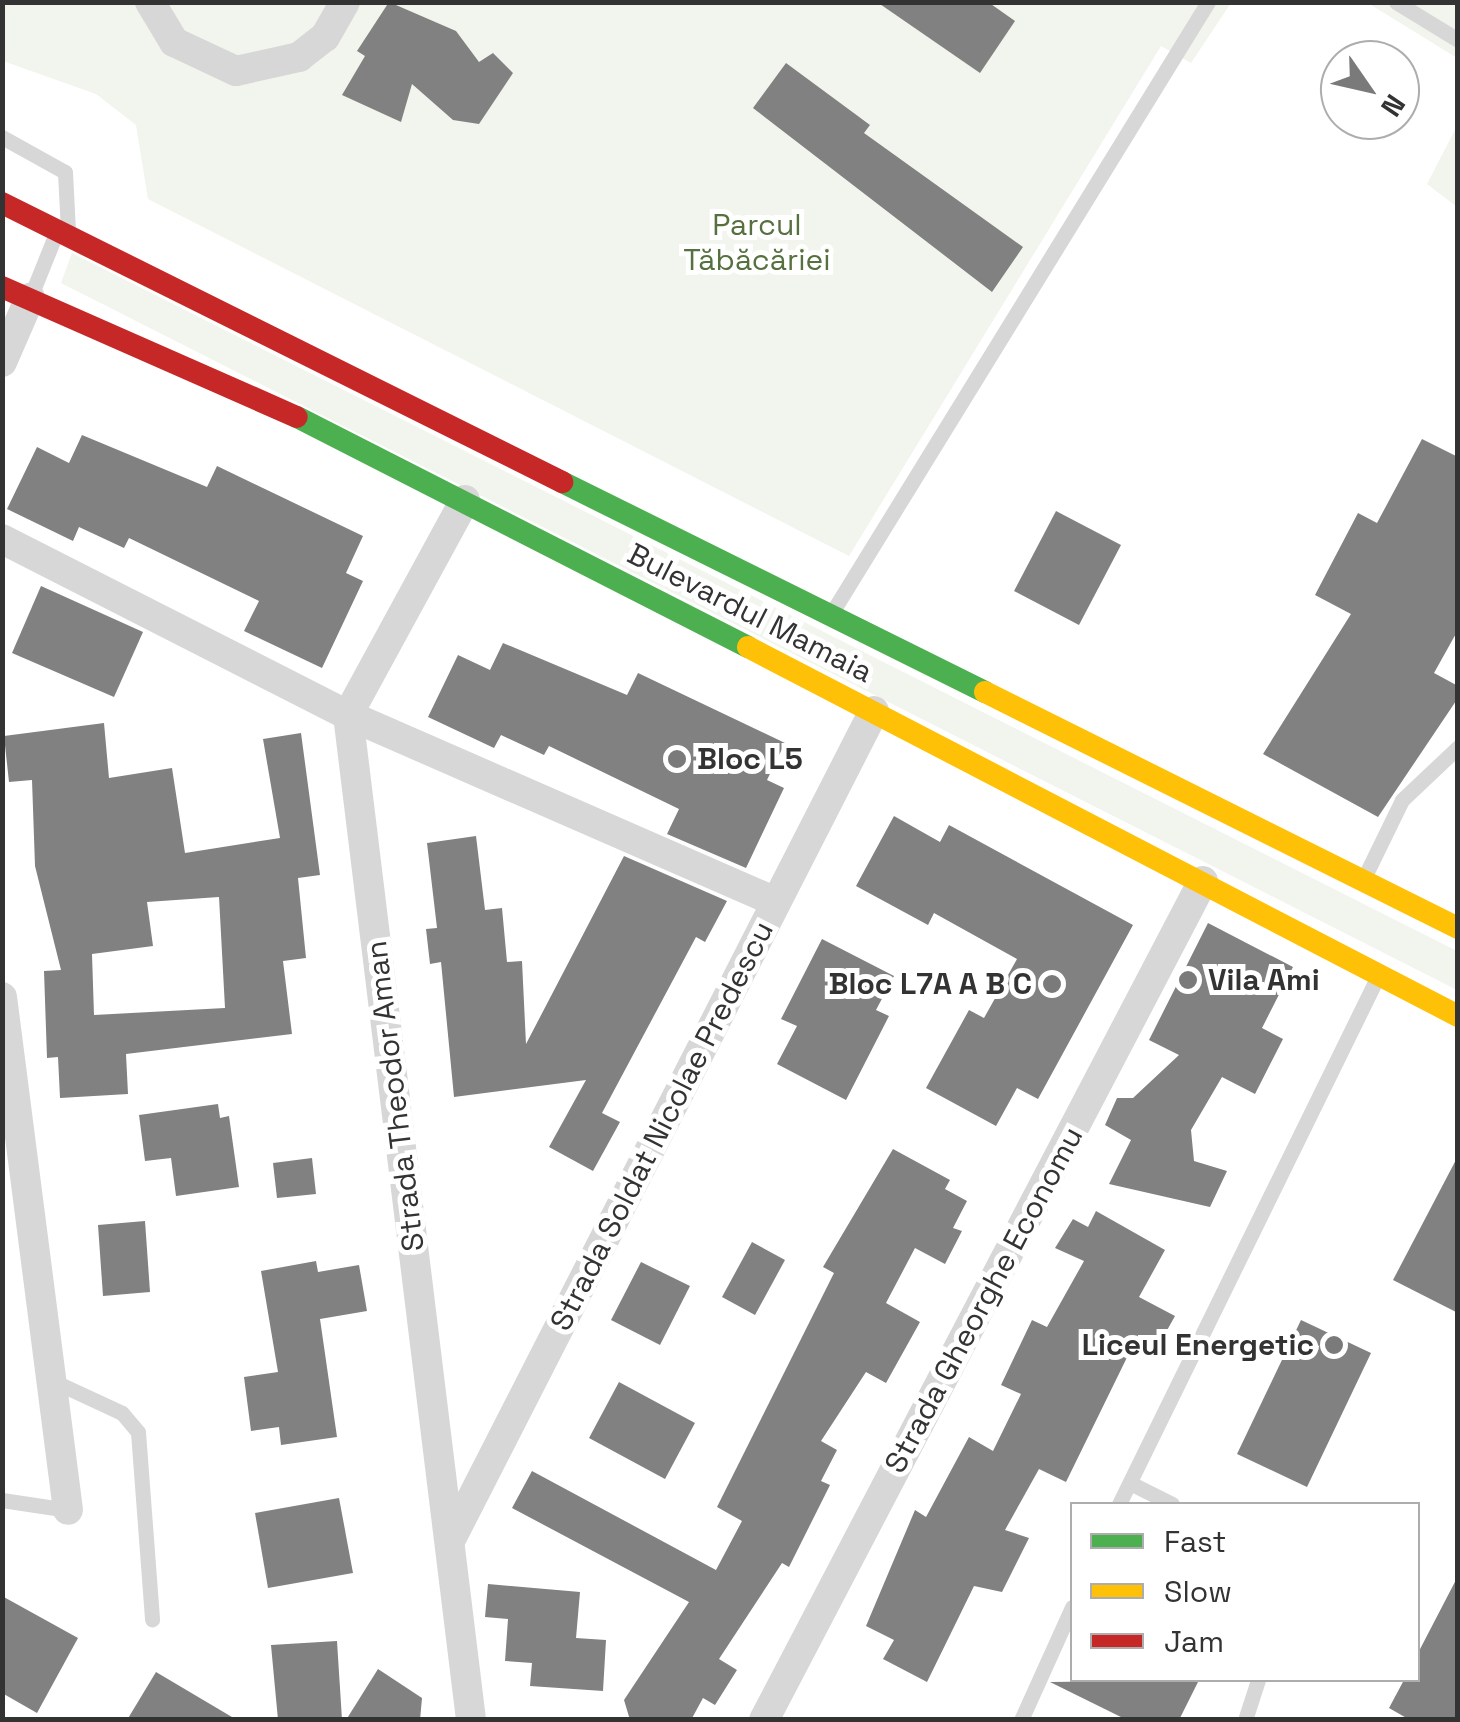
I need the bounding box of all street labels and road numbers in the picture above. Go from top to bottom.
street label: Bulevardul Mamaia [622,536,878,690]
street label: Strada Soldat Nicolae Predescu [543,915,781,1337]
street label: Strada Theodor Aman [358,938,432,1254]
street label: Strada Gheorghe Economu [877,1121,1091,1479]

